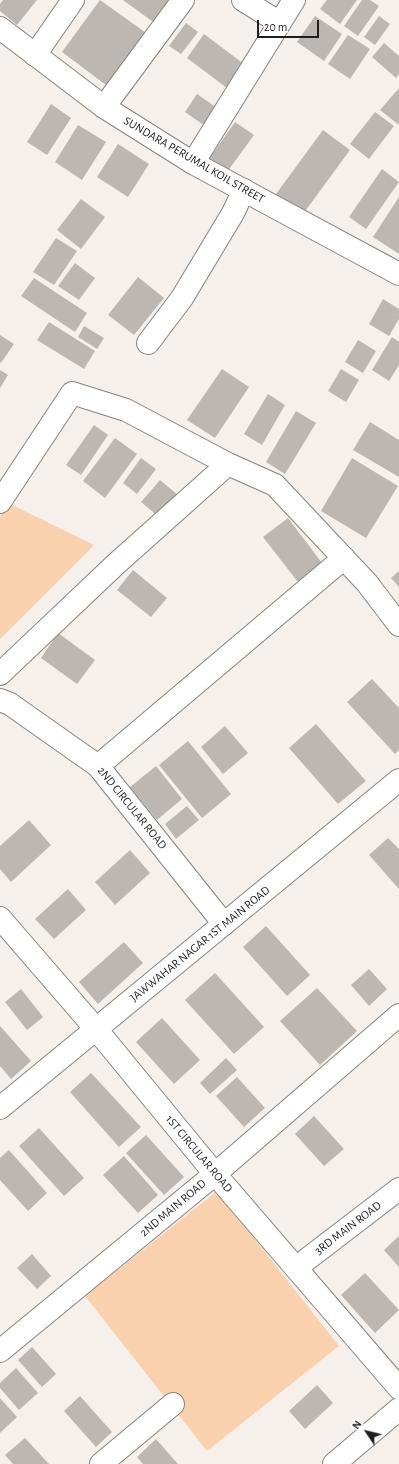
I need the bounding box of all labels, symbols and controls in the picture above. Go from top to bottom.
scale bar [259,12,321,38]
text: 20 m [264,21,287,33]
street label: SUNDARA PERUMAL KOIL STREET [121,114,267,206]
street label: 2ND CIRCULAR ROAD [94,764,170,852]
street label: JAWWAHAR NAGAR 1ST MAIN ROAD [127,883,273,1005]
street label: 1ST CIRCULAR ROAD [162,1112,236,1196]
street label: 2ND MAIN ROAD [137,1176,209,1240]
street label: 3RD MAIN ROAD [312,1198,384,1258]
north arrow [347,1412,387,1452]
text: N [350,1419,363,1431]

